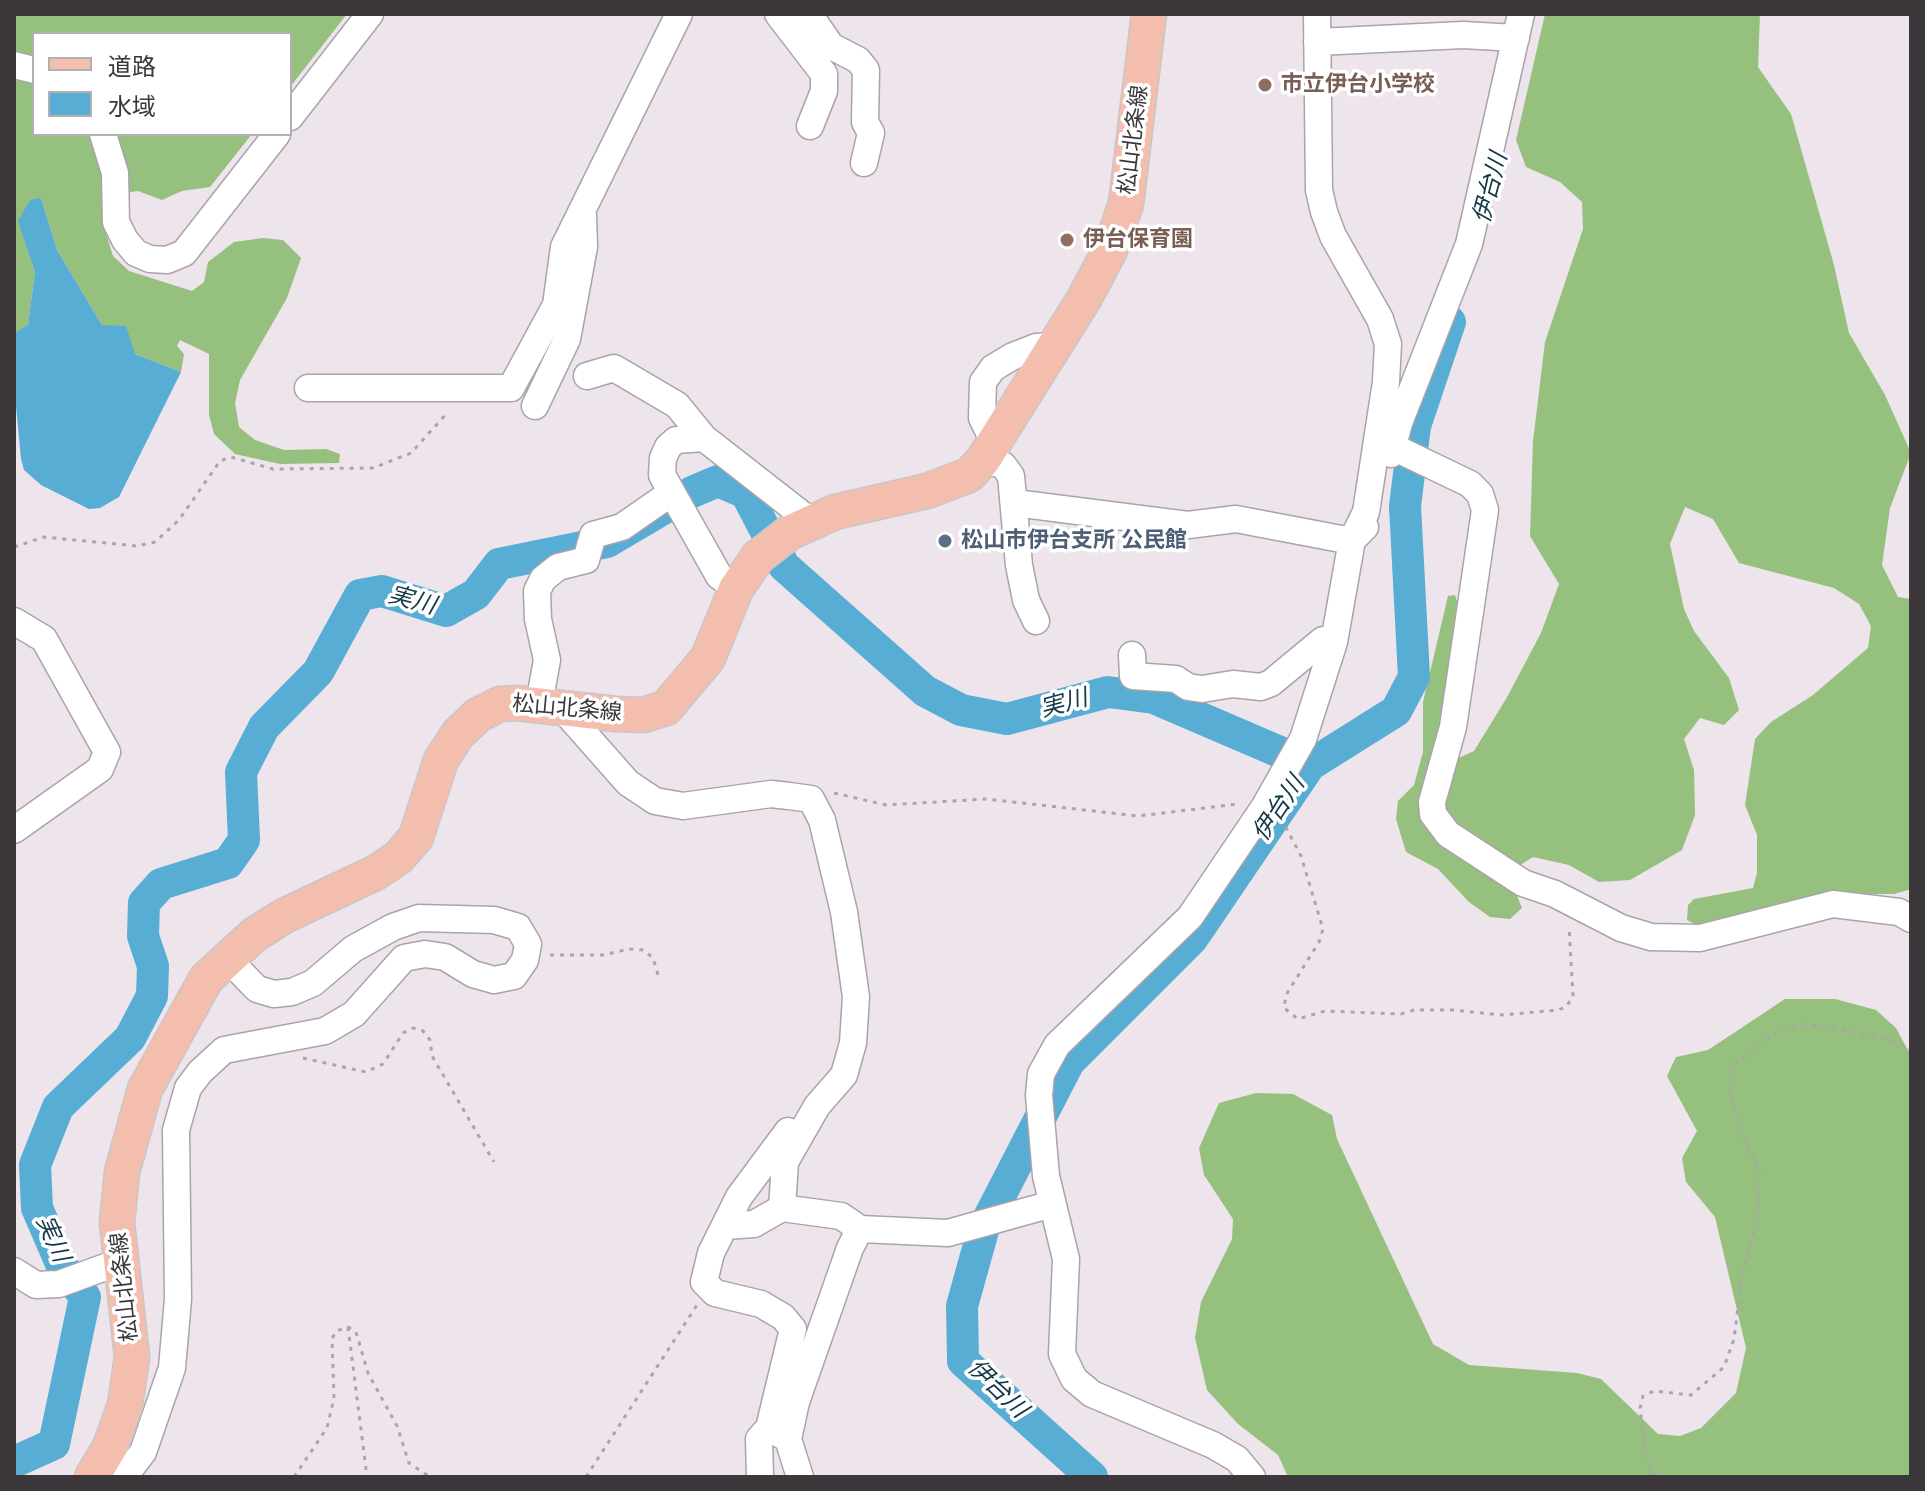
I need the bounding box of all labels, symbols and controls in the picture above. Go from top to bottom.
legend [32,32,292,136]
text: 道路 [108,53,156,80]
place label: 市立伊台小学校 [1281,72,1435,98]
marker: 市立伊台小学校 [1256,76,1274,94]
street label: 松山北条線 [1114,84,1154,196]
text: 水域 [108,93,156,120]
water label: 伊台川 [1468,149,1514,227]
place label: 伊台保育園 [1083,227,1193,253]
marker: 伊台保育園 [1058,231,1076,249]
place label: 松山市伊台支所 公民館 [961,528,1187,554]
marker: 松山市伊台支所 公民館 [936,532,954,550]
water label: 実川 [385,581,439,621]
water label: 実川 [1037,684,1091,724]
street label: 松山北条線 [511,691,623,727]
water label: 伊台川 [1247,771,1311,847]
water label: 実川 [29,1211,75,1267]
street label: 松山北条線 [106,1231,144,1343]
water label: 伊台川 [961,1354,1033,1424]

